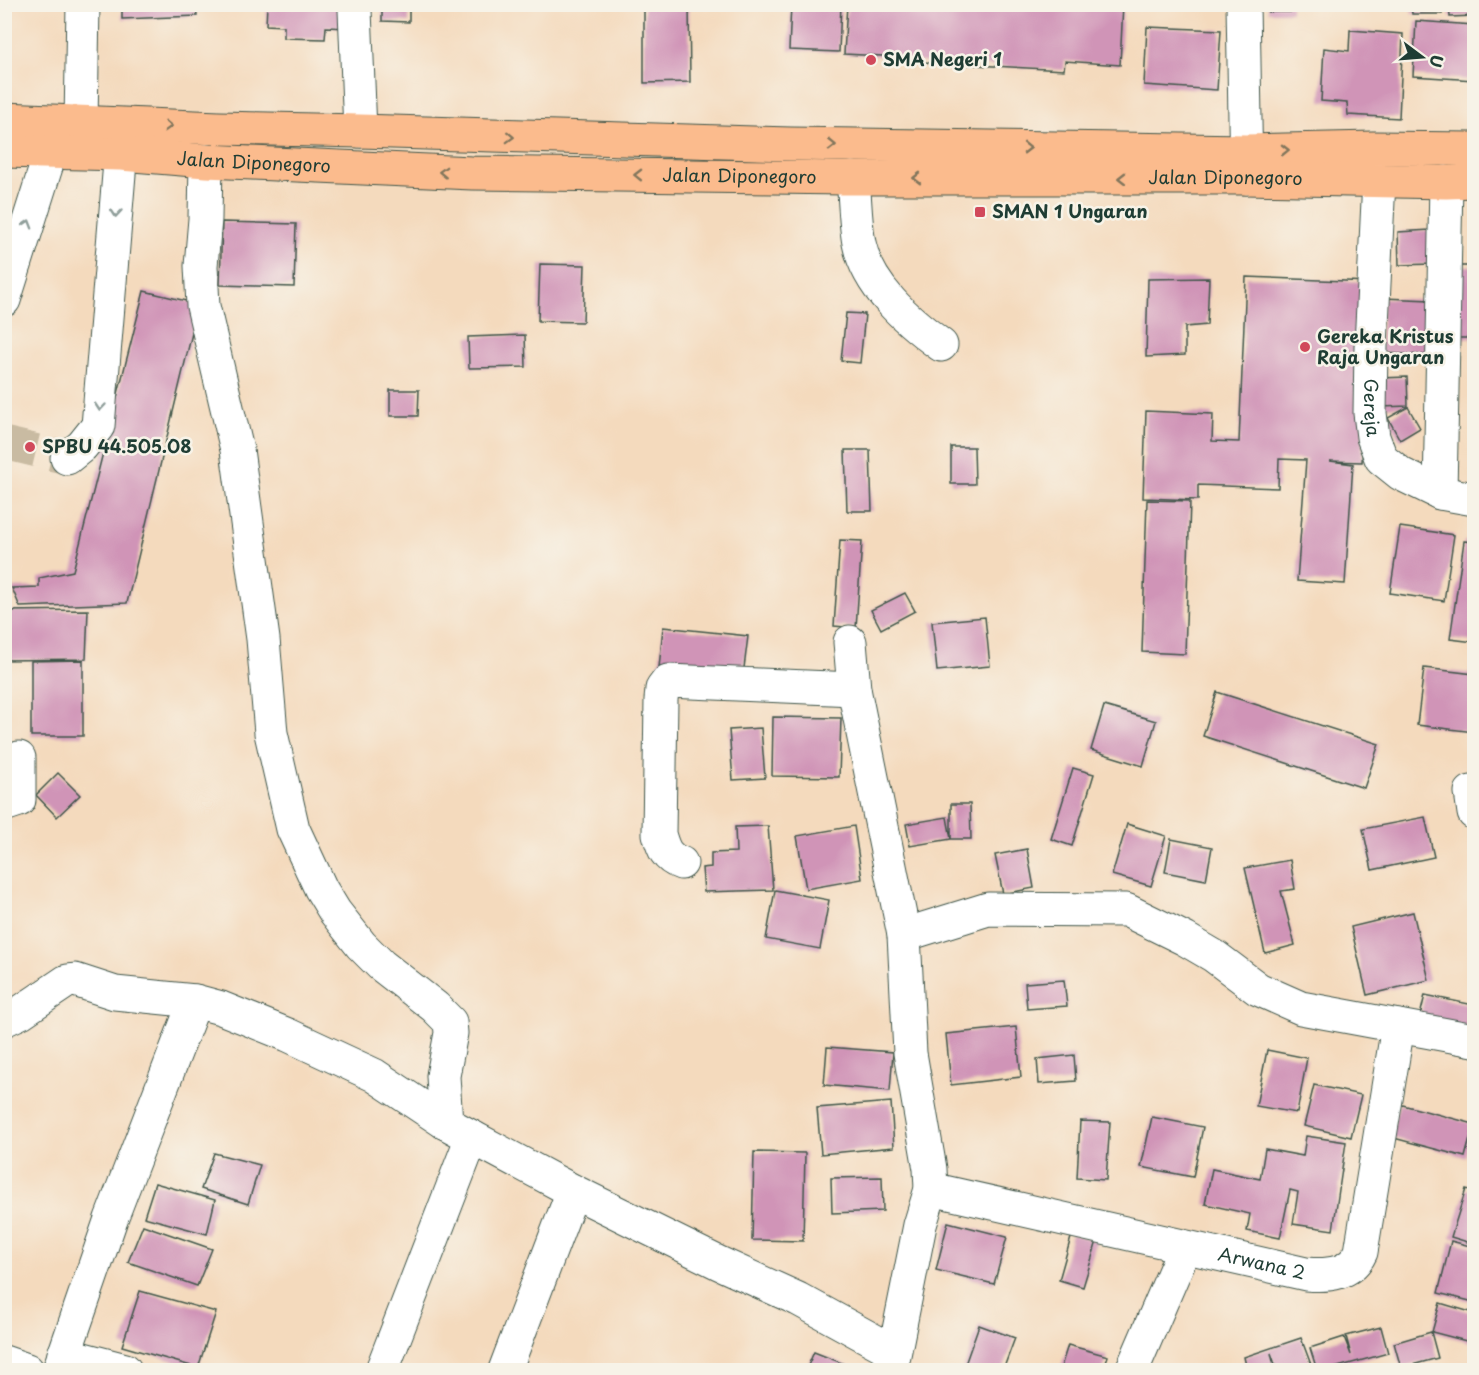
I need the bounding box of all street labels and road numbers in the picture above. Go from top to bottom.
street label: Jalan Diponegoro [176,144,331,179]
street label: Jalan Diponegoro [662,161,817,190]
street label: Jalan Diponegoro [1148,163,1303,191]
street label: Gereja [1358,378,1388,439]
street label: Arwana 2 [1216,1240,1308,1285]

